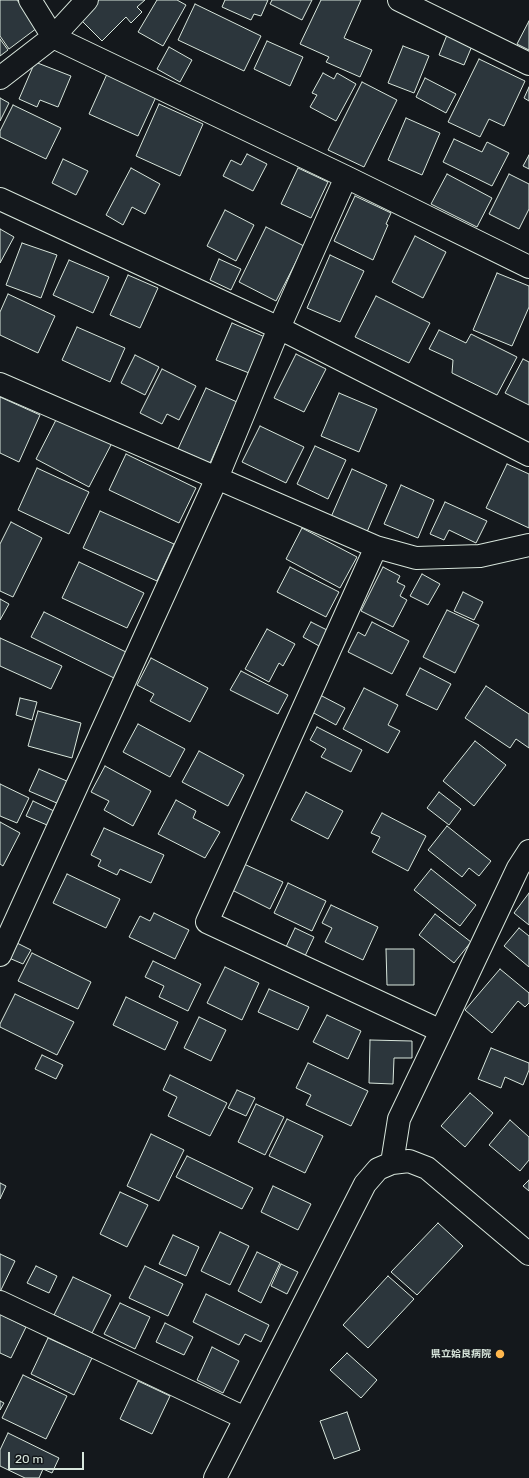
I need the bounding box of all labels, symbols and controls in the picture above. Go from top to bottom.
place label: 県立姶良病院 [431,1348,491,1360]
marker: 県立姶良病院 [494,1348,506,1360]
scale bar [10,1444,86,1470]
text: 20 m [15,1452,43,1466]

